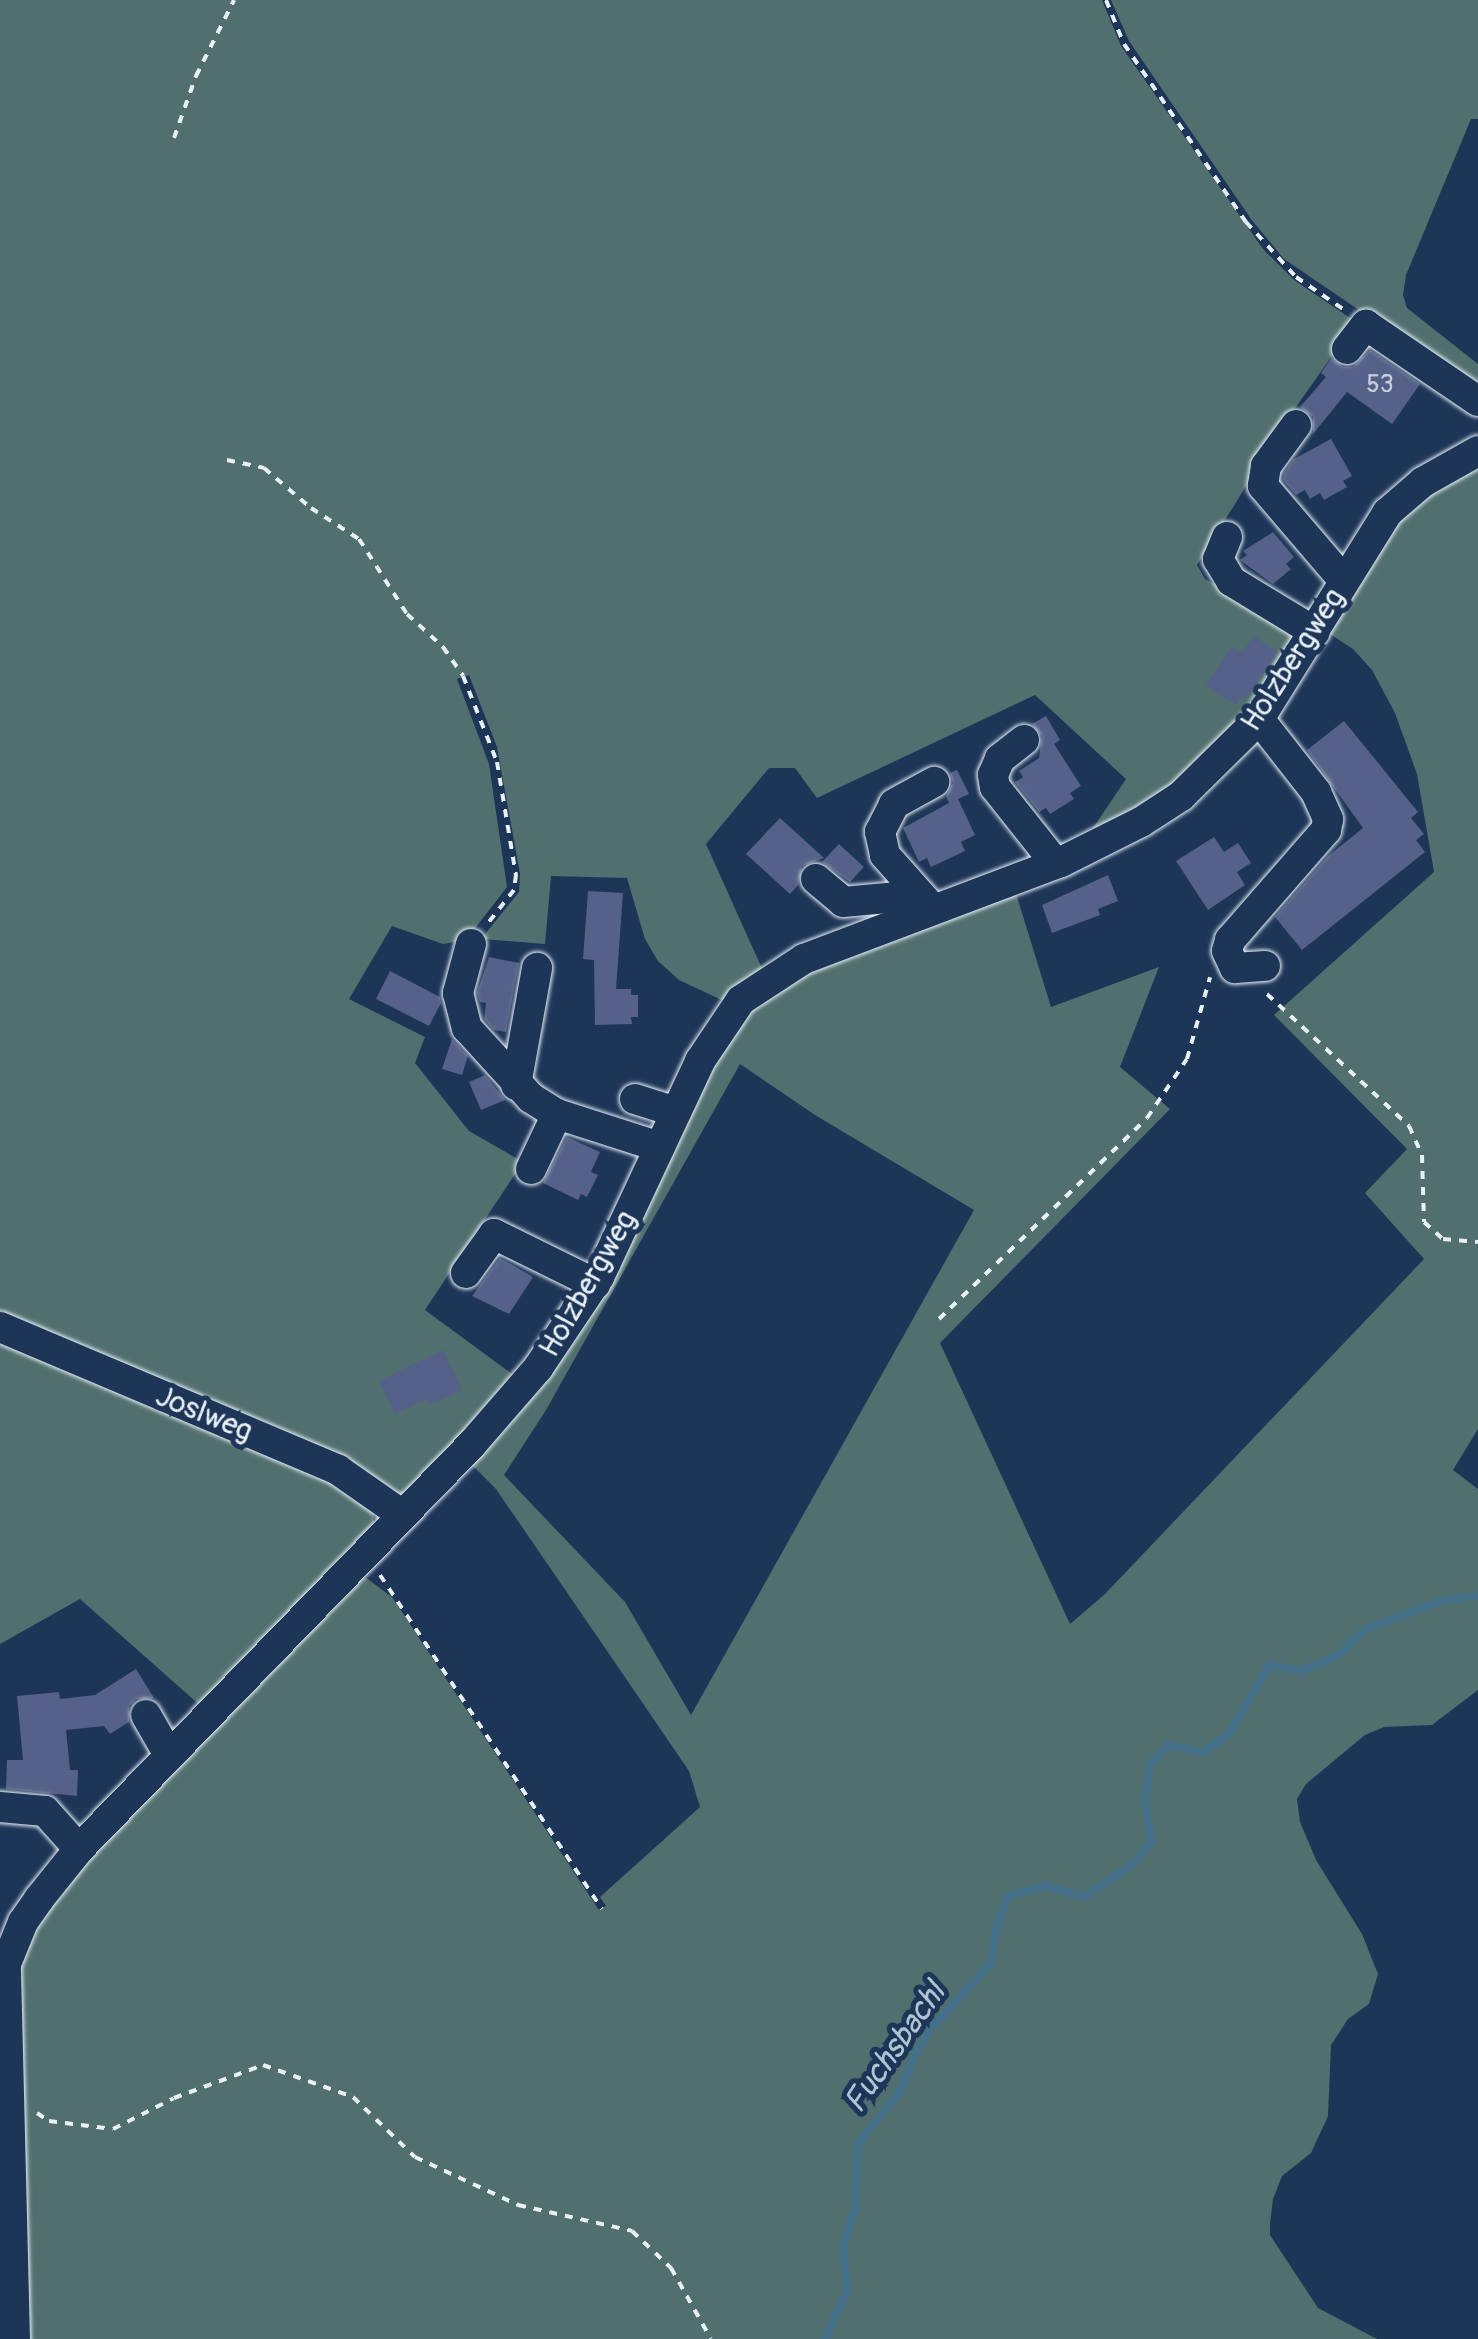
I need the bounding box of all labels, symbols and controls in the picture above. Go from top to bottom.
house number: 53 [1366,370,1394,400]
street label: Holzbergweg [1233,582,1353,738]
street label: Holzbergweg [532,1204,644,1364]
street label: Joslweg [150,1378,258,1450]
water label: Fuchsbachl [836,1975,954,2121]

